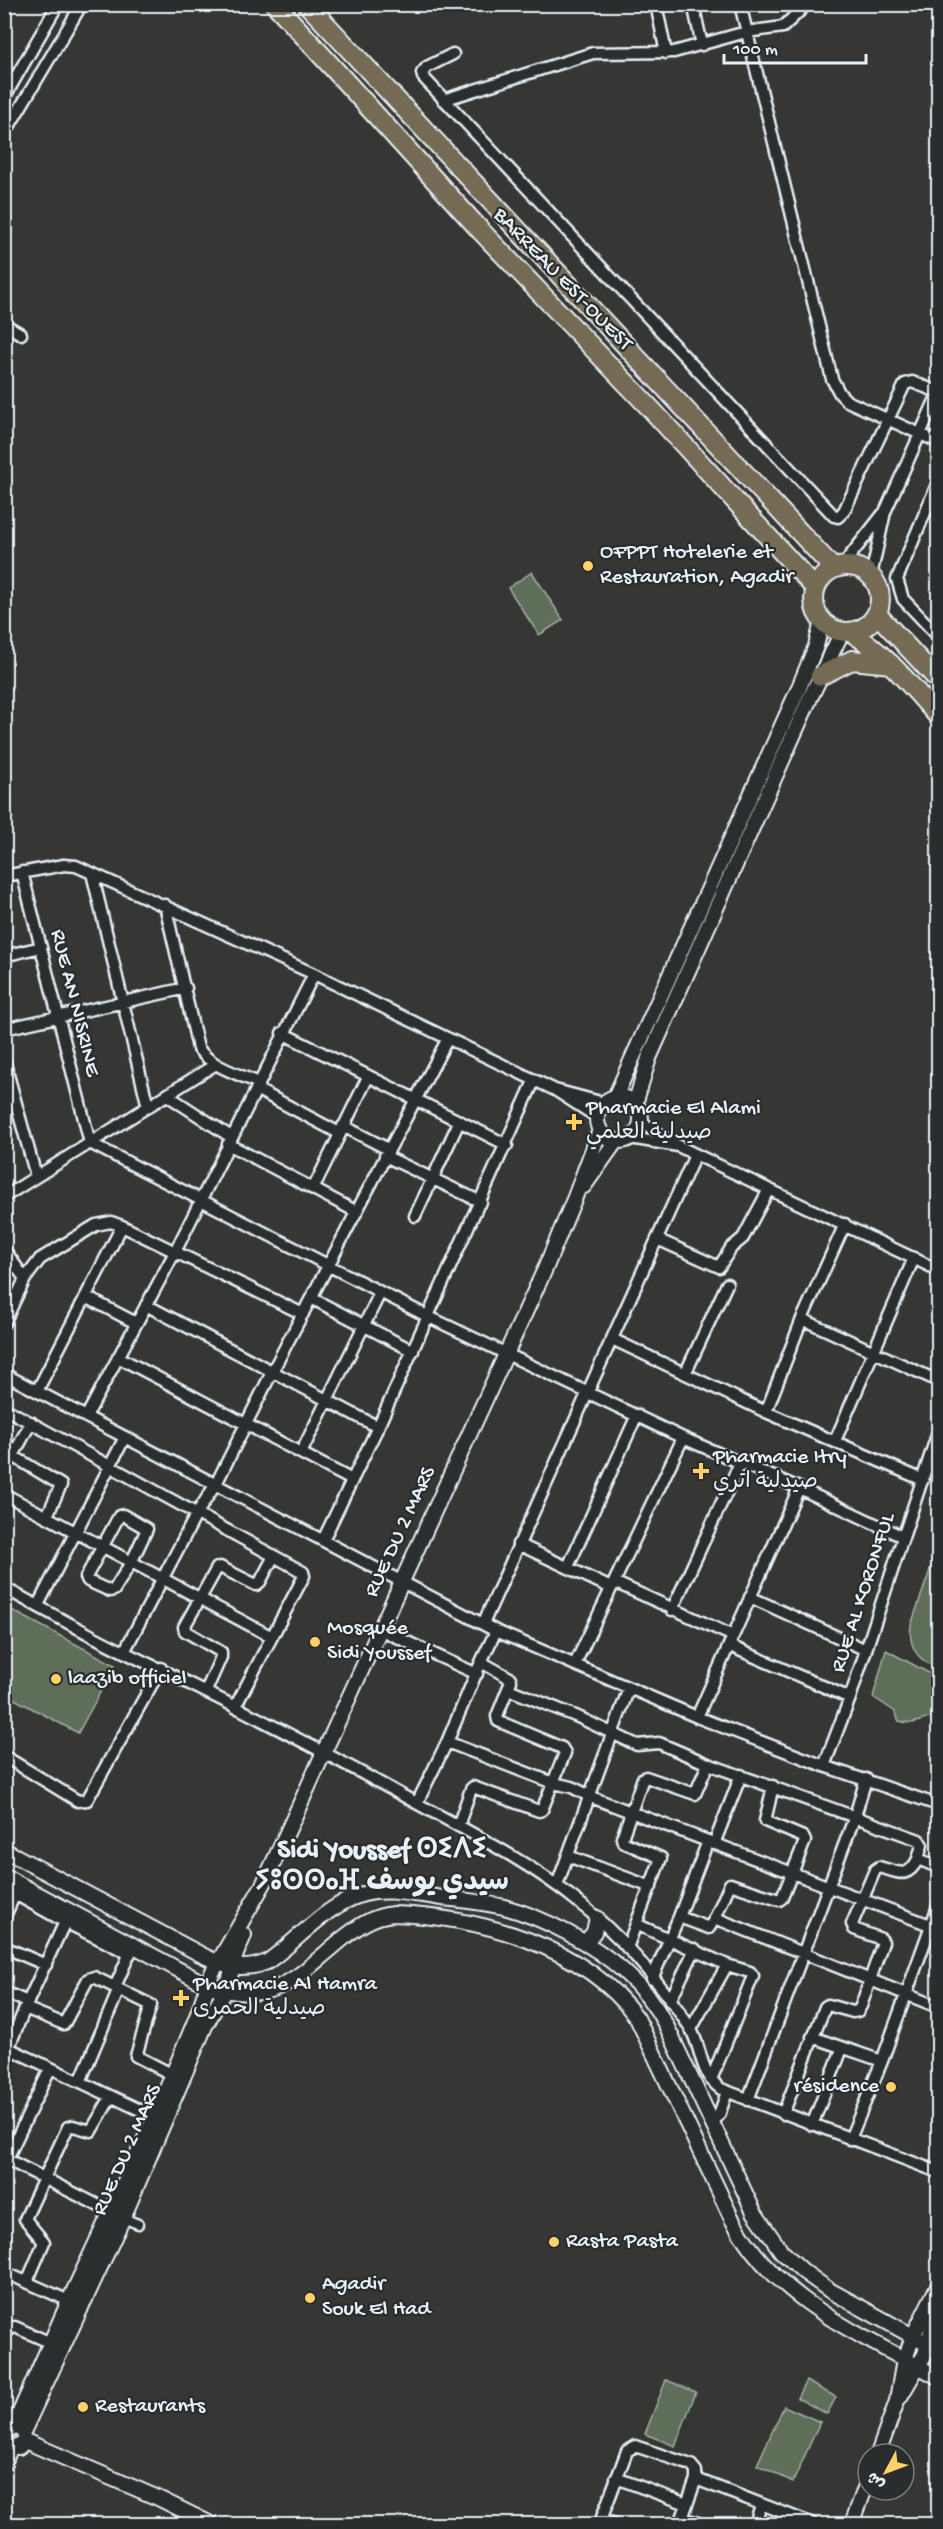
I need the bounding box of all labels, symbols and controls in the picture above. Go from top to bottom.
scale bar [724,27,866,65]
text: 100 m [732,40,778,61]
street label: BARREAU EST-OUEST [486,202,638,358]
place label: OFPPT Hotelerie et Restauration, Agadir [600,540,796,591]
marker: OFPPT Hotelerie et Restauration, Agadir [581,559,595,573]
street label: RUE AN NISRINE [43,927,105,1080]
place label: Pharmacie El Alami صيدلية العلمي [585,1096,761,1150]
marker: Pharmacie El Alami صيدلية العلمي [567,1115,581,1129]
place label: Pharmacie Itry صيدلية اتري [712,1445,847,1496]
street label: RUE DU 2 MARS [359,1462,443,1602]
marker: Pharmacie Itry صيدلية اتري [694,1464,708,1478]
street label: RUE AL KORONFUL [826,1509,902,1676]
place label: Mosquée Sidi Youssef [327,1616,433,1667]
marker: Mosquée Sidi Youssef [308,1635,322,1649]
place label: laazib officiel [68,1666,187,1692]
marker: laazib officiel [49,1672,63,1686]
district label: Sidi Youssef ⵙⵉⴷⵉ ⵢⵓⵙⵙⴰⴼ سيدي يوسف [255,1835,509,1900]
place label: Pharmacie Al Hamra صيدلية الحمرى [192,1972,378,2023]
marker: Pharmacie Al Hamra صيدلية الحمرى [174,1991,188,2005]
place label: résidence [793,2074,880,2100]
street label: RUE DU 2 MARS [87,2079,169,2220]
marker: résidence [884,2080,898,2094]
place label: Rasta Pasta [566,2229,679,2255]
marker: Rasta Pasta [547,2235,561,2249]
place label: Agadir Souk El Had [322,2272,432,2323]
marker: Agadir Souk El Had [303,2291,317,2305]
place label: Restaurants [95,2394,206,2420]
marker: Restaurants [76,2400,90,2414]
north arrow [856,2442,916,2502]
text: ش [864,2467,890,2492]

